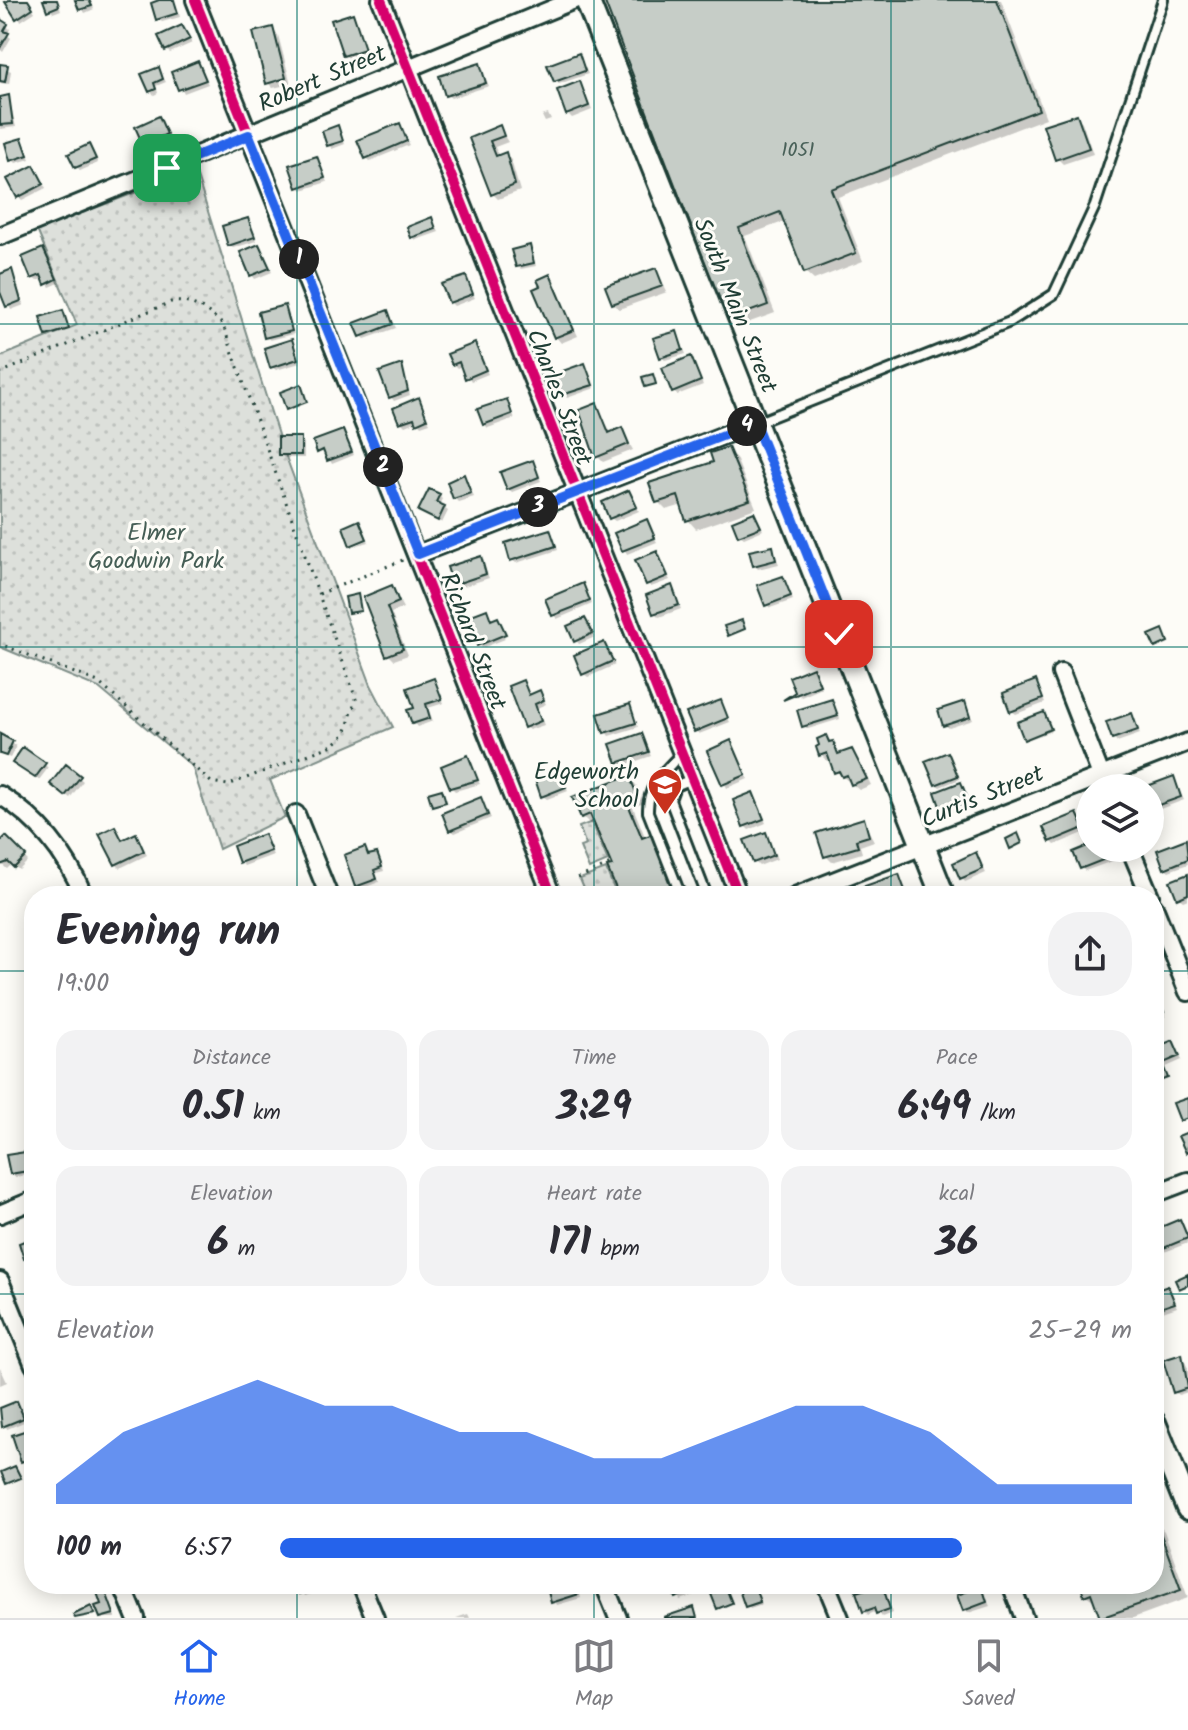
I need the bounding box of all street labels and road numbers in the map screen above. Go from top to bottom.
street label: Robert Street [252,35,393,124]
street label: South Main Street [682,212,788,400]
street label: Charles Street [515,323,603,472]
street label: Richard Street [428,567,517,717]
street label: Curtis Street [915,755,1051,840]

